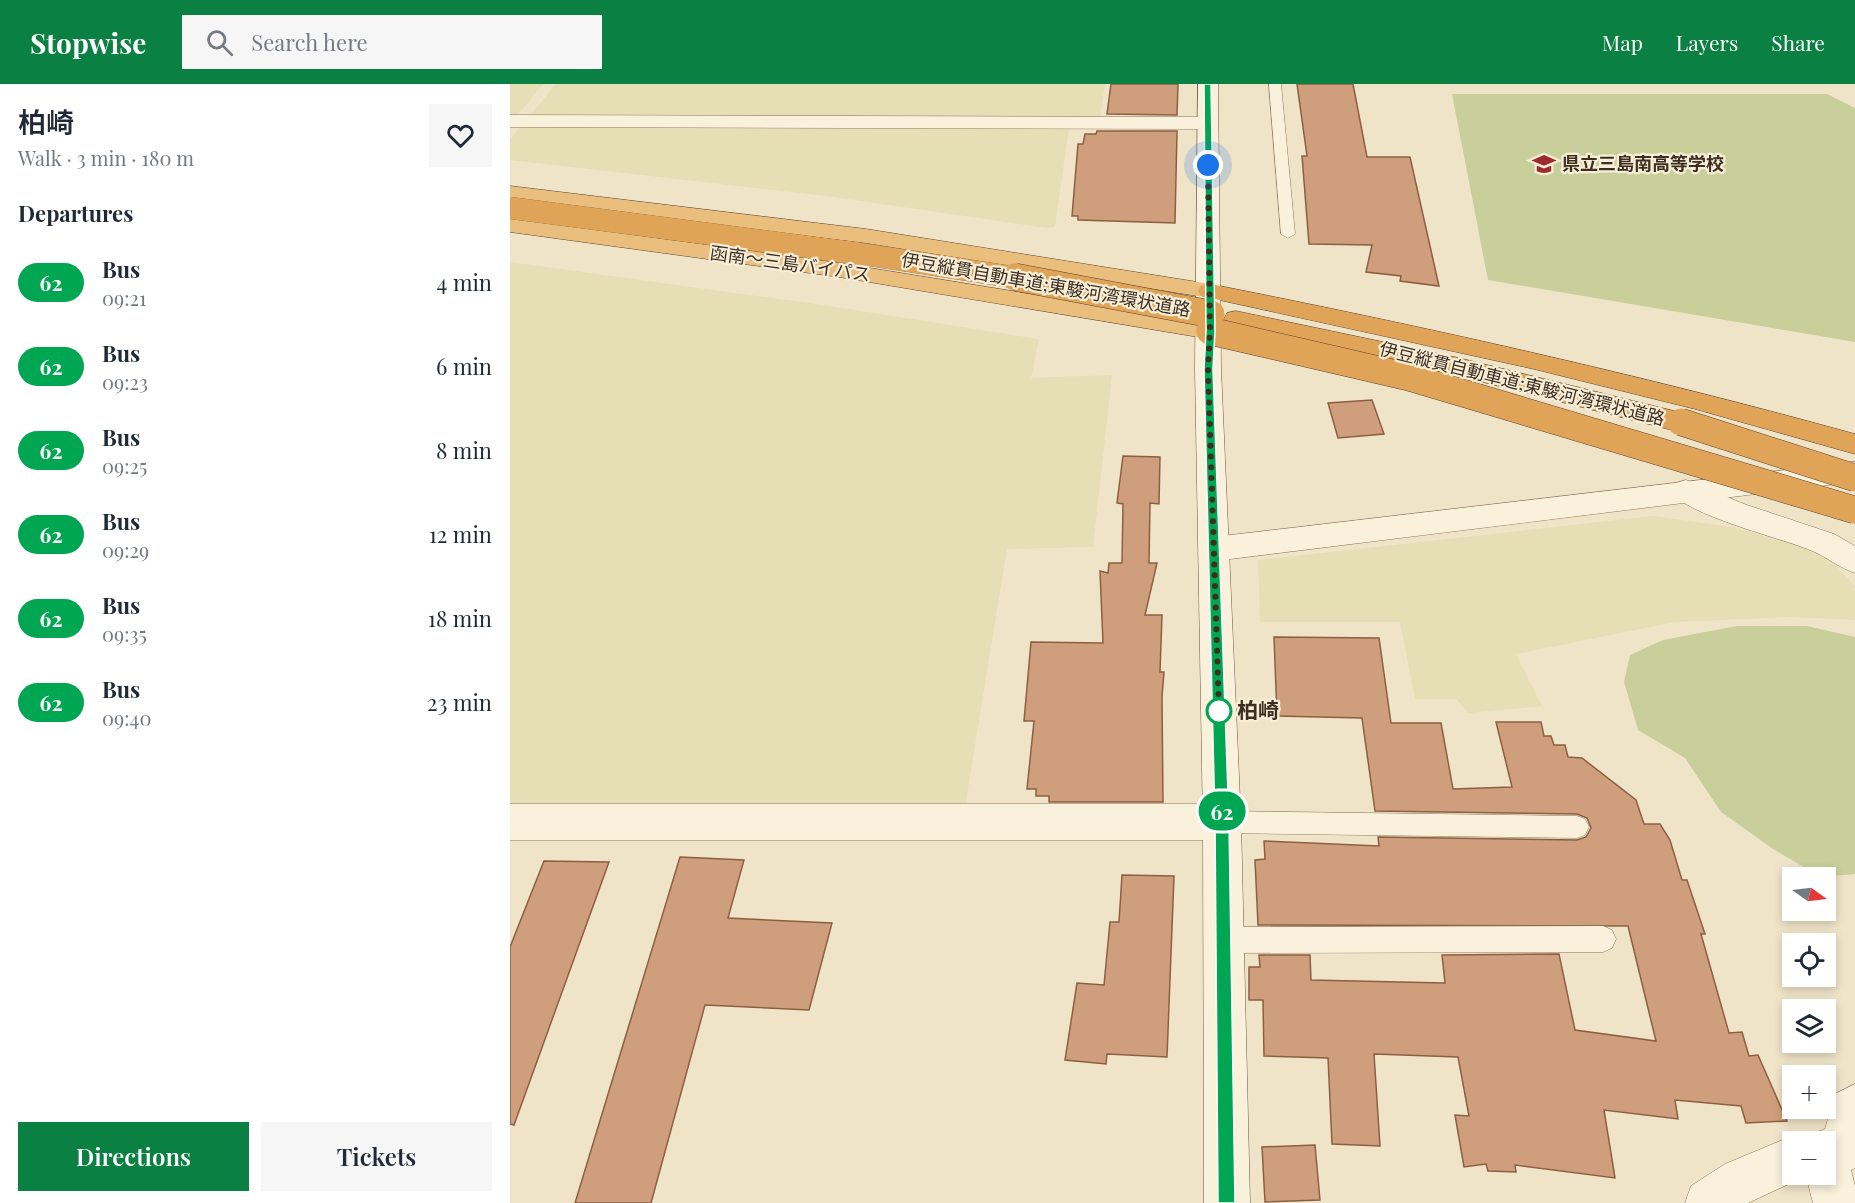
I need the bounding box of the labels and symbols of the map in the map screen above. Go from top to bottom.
your location [1193,150,1223,180]
school or university icon: 県立三島南高等学校 [1531,151,1557,177]
place label: 県立三島南高等学校 [1562,151,1724,175]
street label: 函南～三島バイパス [708,240,872,286]
street label: 伊豆縦貫自動車道;東駿河湾環状道路 [900,247,1193,321]
street label: 伊豆縦貫自動車道;東駿河湾環状道路 [1377,336,1667,430]
place label: 柏崎 [1237,695,1279,723]
marker: 柏崎 [1206,698,1232,724]
line badge: 62 [1195,792,1249,830]
north arrow [1782,867,1836,921]

